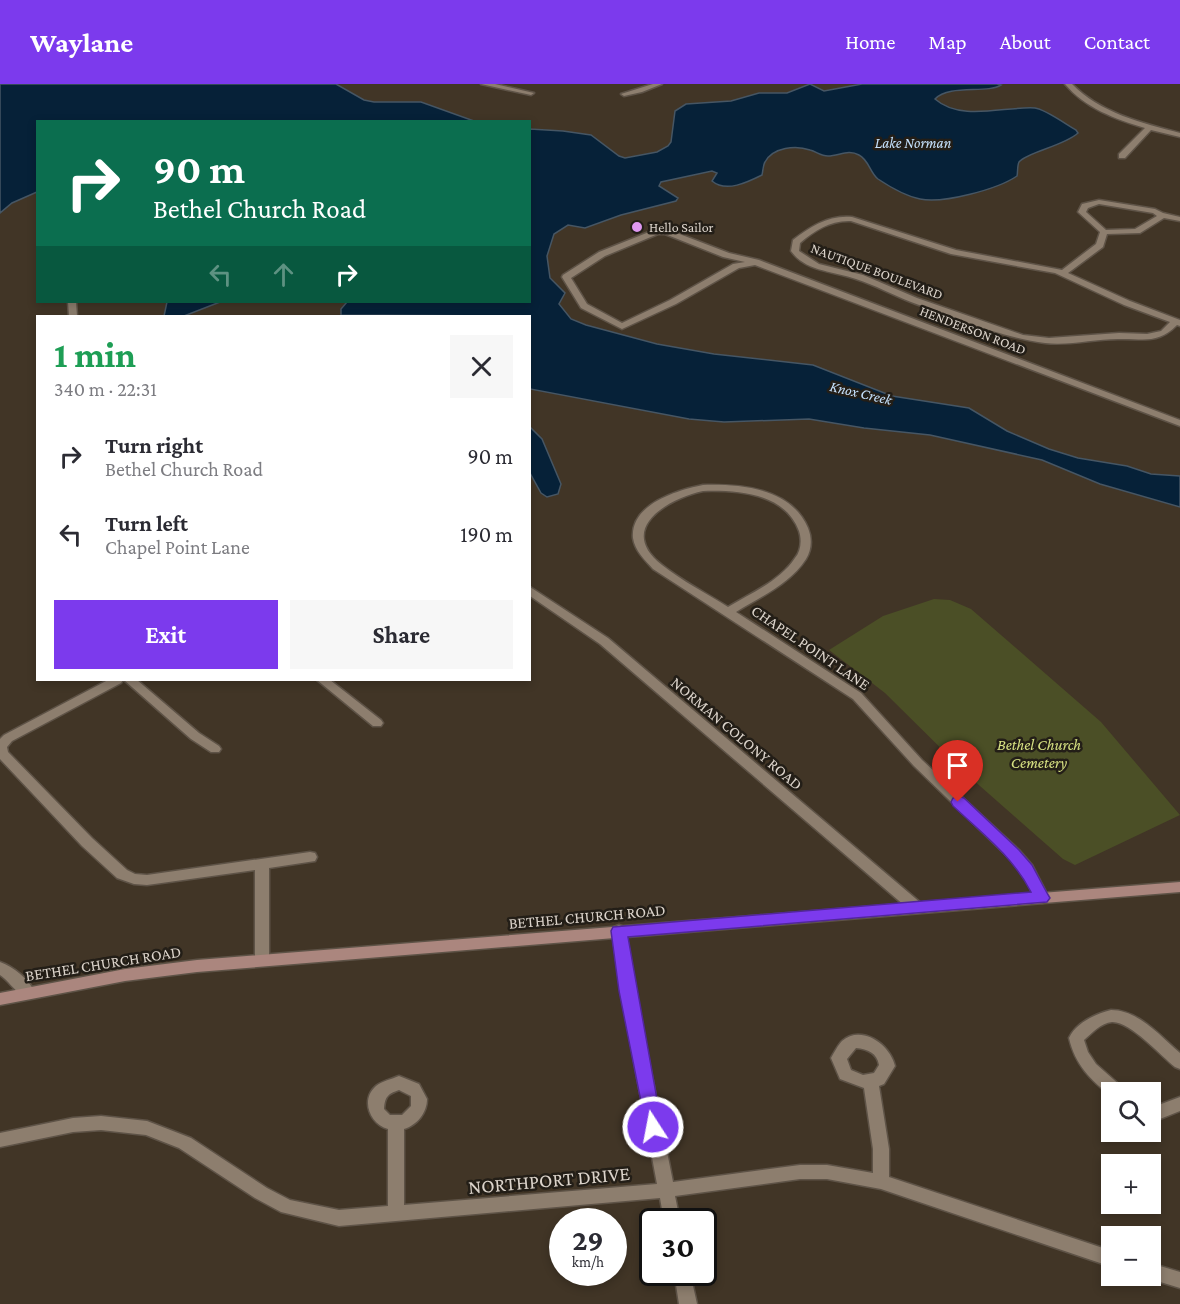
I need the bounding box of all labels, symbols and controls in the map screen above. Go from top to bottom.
text: Waylane [30,27,133,58]
text: Home [845,30,895,54]
text: Map [928,30,967,54]
text: About [1000,30,1051,54]
text: Contact [1084,30,1150,54]
water label: Lake Norman [875,135,952,151]
icon: right [54,144,132,222]
text: 90 m [153,145,245,192]
text: Bethel Church Road [153,194,366,224]
place label: Hello Sailor [649,219,714,235]
marker: Hello Sailor [630,220,644,234]
street label: NAUTIQUE BOULEVARD [809,240,945,302]
icon: left [204,258,237,291]
icon: ahead [267,258,300,291]
icon: right [330,258,363,291]
street label: HENDERSON ROAD [918,302,1028,358]
text: 1 min [54,335,136,375]
button: close [450,335,513,398]
text: 340 m · 22:31 [54,378,157,400]
water label: Knox Creek [828,378,895,408]
text: Turn right [105,433,203,458]
icon: right [54,440,87,473]
text: 90 m [468,444,513,469]
text: Bethel Church Road [105,458,263,480]
text: Turn left [105,511,188,536]
icon: left [54,518,87,551]
text: 190 m [460,522,513,547]
text: Chapel Point Lane [105,536,250,558]
button: Exit [54,600,278,669]
button: Share [290,600,513,669]
street label: CHAPEL POINT LANE [748,602,873,693]
street label: NORMAN COLONY ROAD [668,674,806,793]
park label: Bethel Church Cemetery [997,736,1081,772]
pin [932,740,983,802]
icon: arrive [941,749,974,782]
street label: BETHEL CHURCH ROAD [508,901,666,932]
street label: BETHEL CHURCH ROAD [24,943,182,984]
map controls [1101,1082,1161,1286]
button: search [1101,1082,1161,1142]
position arrow [621,1095,685,1159]
button: + [1101,1154,1161,1214]
street label: NORTHPORT DRIVE [467,1162,631,1198]
speed limit sign: 30 [639,1208,717,1286]
text: 29 [572,1223,604,1256]
button: − [1101,1226,1161,1286]
text: km/h [572,1254,604,1270]

